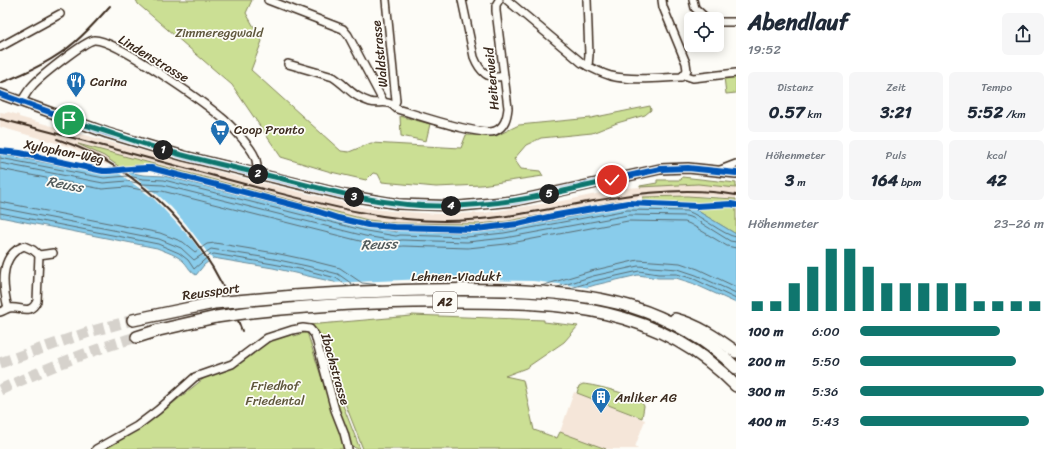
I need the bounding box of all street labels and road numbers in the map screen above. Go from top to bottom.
street label: Waldstrasse [365,19,394,89]
street label: Lindenstrasse [114,28,194,89]
street label: Heiterweid [477,46,506,111]
street label: Xylophon-Weg [21,132,106,171]
street label: Lehnen-Viadukt [411,265,501,288]
street label: Reussport [181,276,242,307]
road number: A2 [433,292,457,312]
street label: Ibachstrasse [314,330,357,408]

